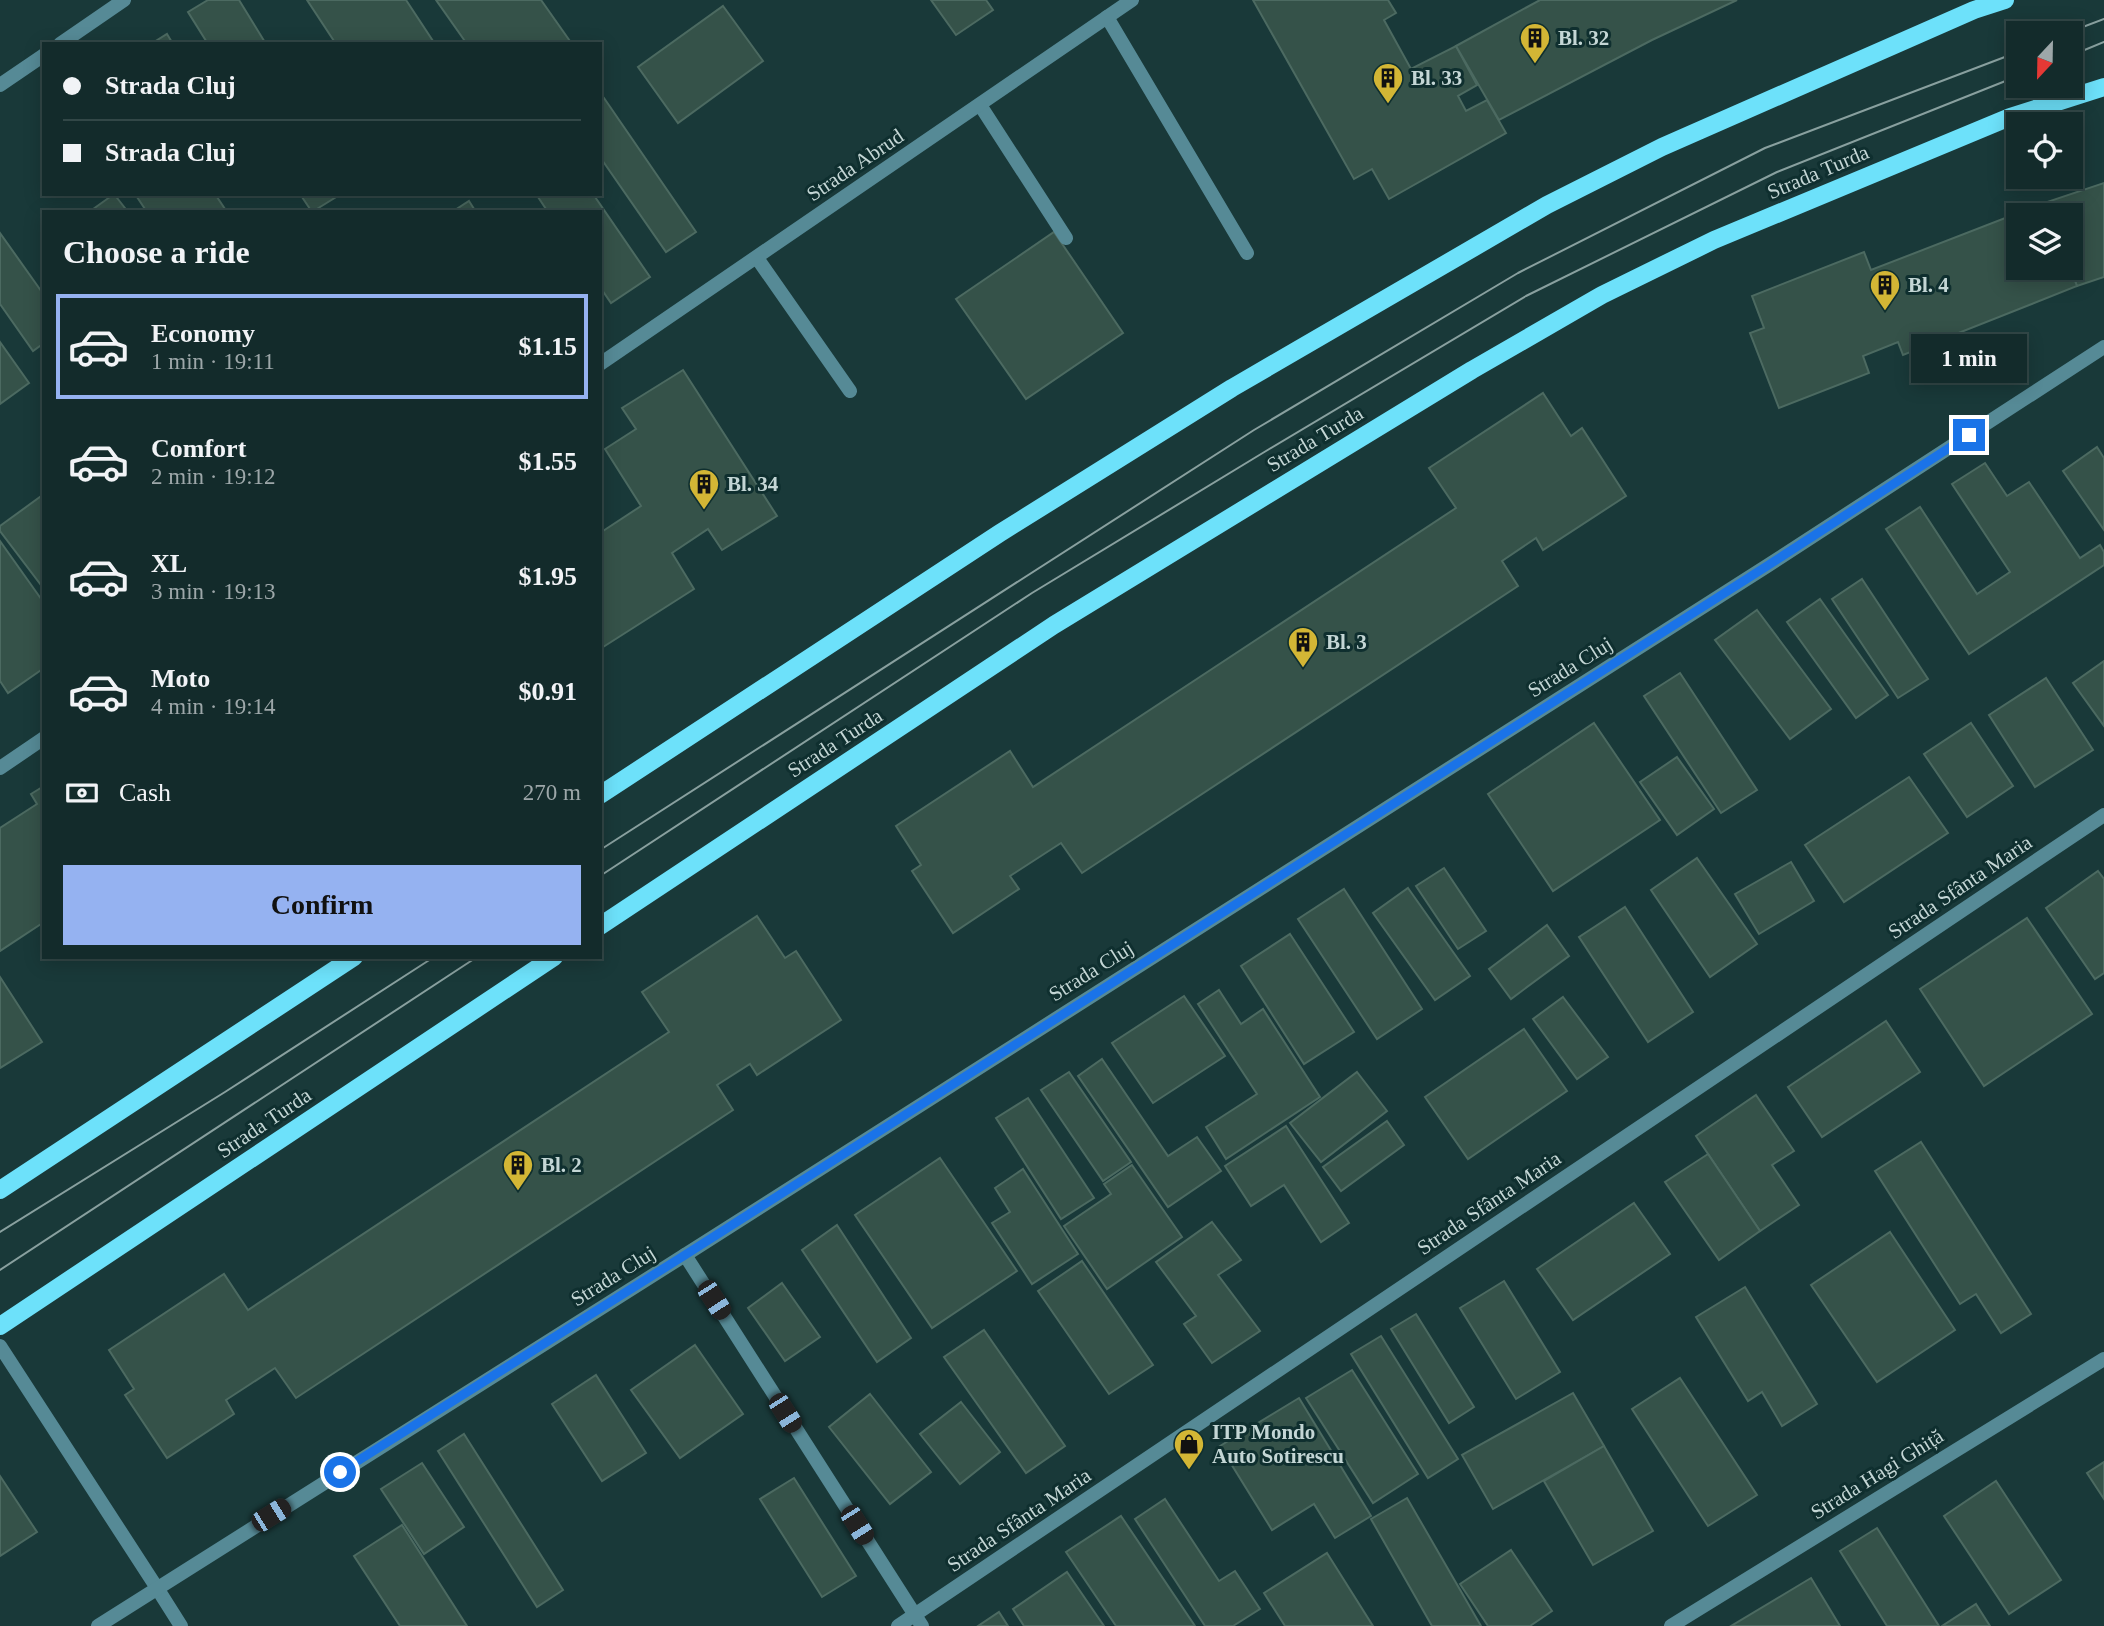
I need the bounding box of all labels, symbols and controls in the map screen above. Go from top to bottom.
building icon: Bl. 32 [1518,21,1552,65]
north arrow [2006,21,2082,98]
map controls [2006,21,2083,280]
place label: Bl. 32 [1558,26,1609,50]
building icon: Bl. 33 [1371,61,1405,105]
place label: Bl. 33 [1411,66,1462,90]
text: Strada Cluj [105,71,236,100]
button: locate [2006,112,2083,189]
street label: Strada Abrud [802,124,908,206]
text: Strada Cluj [105,138,236,167]
street label: Strada Turda [1764,140,1873,204]
button: layers [2006,203,2083,280]
text: Choose a ride [63,234,250,270]
building icon: Bl. 4 [1868,268,1902,312]
place label: Bl. 4 [1908,273,1949,297]
icon: car [67,315,130,378]
text: Economy [151,319,255,348]
text: $1.15 [519,332,577,361]
callout: 1 min [1911,334,2027,382]
text: 1 min [1941,346,1997,371]
text: 1 min · 19:11 [151,349,275,374]
street label: Strada Turda [1263,401,1368,477]
route end [1953,419,1985,451]
icon: car [67,430,130,493]
text: Comfort [151,434,246,463]
text: $1.55 [519,447,577,476]
text: 2 min · 19:12 [151,464,276,489]
building icon: Bl. 34 [687,467,721,511]
place label: Bl. 34 [727,472,779,496]
icon: car [67,545,130,608]
text: XL [151,549,187,578]
text: $1.95 [519,562,577,591]
text: 3 min · 19:13 [151,579,276,604]
building icon: Bl. 3 [1286,625,1320,669]
place label: Bl. 3 [1326,630,1367,654]
street label: Strada Cluj [1523,632,1617,702]
icon: car [67,660,130,723]
text: Moto [151,664,210,693]
text: $0.91 [519,677,577,706]
text: 4 min · 19:14 [151,694,276,719]
street label: Strada Turda [783,703,887,782]
icon: cash [63,774,101,812]
text: Cash [119,778,171,807]
text: 270 m [523,780,581,805]
street label: Strada Sfânta Maria [1884,830,2037,944]
button: Confirm [63,865,581,945]
street label: Strada Cluj [1044,936,1138,1006]
street label: Strada Turda [213,1083,316,1163]
street label: Strada Sfânta Maria [1413,1146,1566,1260]
building icon: Bl. 2 [501,1148,535,1192]
place label: Bl. 2 [541,1153,582,1177]
street label: Strada Cluj [566,1241,660,1311]
car [694,1277,735,1323]
car [765,1390,806,1436]
place label: ITP Mondo Auto Sotirescu [1212,1420,1344,1468]
street label: Strada Hagi Ghiță [1806,1423,1948,1524]
shop icon: ITP Mondo Auto Sotirescu [1172,1427,1206,1471]
route start [324,1456,356,1488]
street label: Strada Sfânta Maria [943,1463,1096,1577]
car [248,1495,295,1535]
car [837,1502,878,1548]

